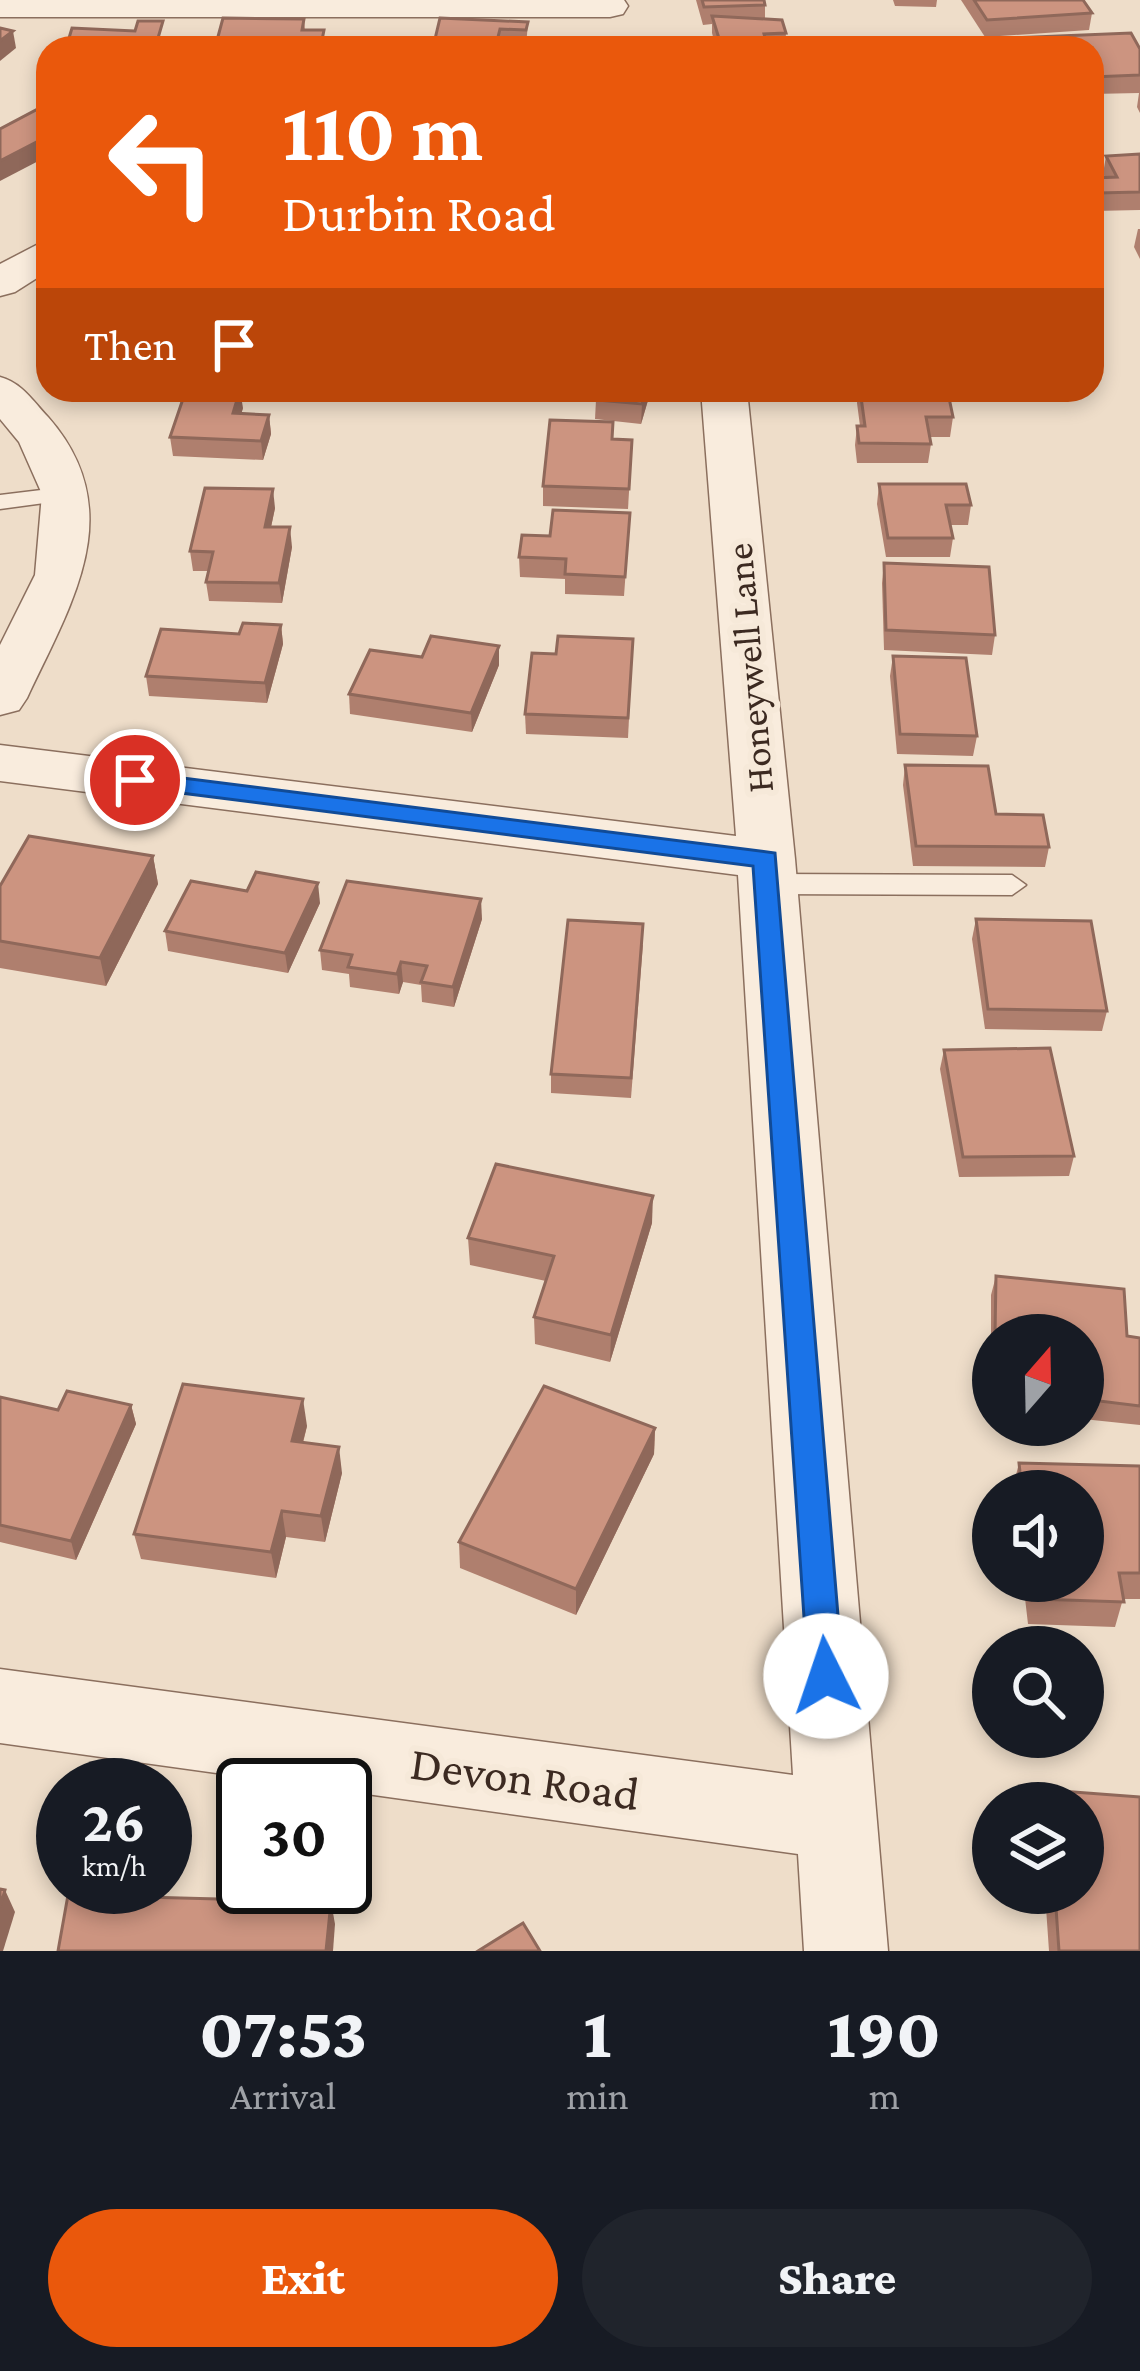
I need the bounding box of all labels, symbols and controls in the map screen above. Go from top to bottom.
icon: left [84,84,240,240]
text: 110 m [282,85,483,178]
text: Durbin Road [282,183,556,243]
icon: arrive [201,312,267,378]
text: Then [84,320,177,370]
street label: Honeywell Lane [717,541,782,794]
pin [84,729,186,831]
icon: arrive [102,747,168,813]
north arrow [972,1314,1104,1446]
map controls [972,1314,1104,1914]
button: sound [972,1470,1104,1602]
position arrow [763,1613,889,1739]
button: search [972,1626,1104,1758]
street label: Devon Road [407,1736,643,1820]
speed limit sign: 30 [216,1758,372,1914]
button: layers [972,1782,1104,1914]
text: 26 [82,1787,146,1854]
text: km/h [82,1849,146,1882]
text: 07:53 [199,1992,367,2072]
text: 1 [583,1992,611,2072]
text: 190 [828,1992,941,2072]
text: Arrival [230,2074,336,2117]
text: min [566,2074,629,2117]
text: m [869,2074,900,2117]
button: Exit [48,2209,558,2347]
button: Share [582,2209,1092,2347]

